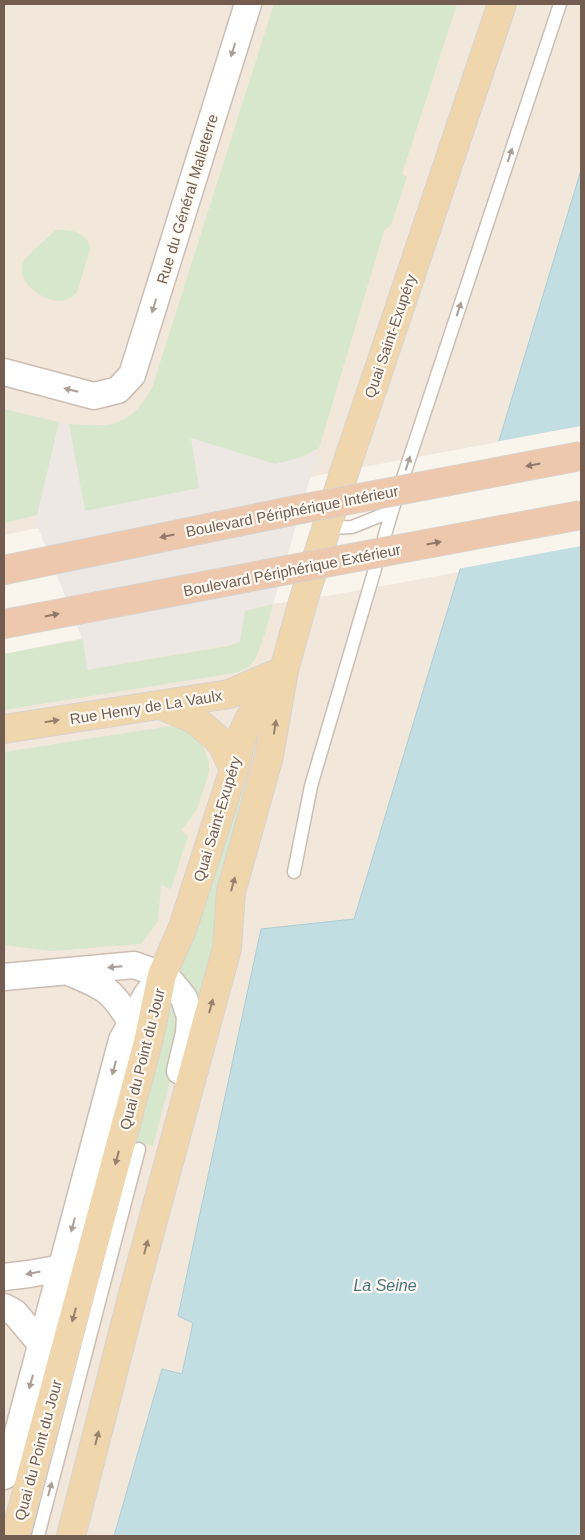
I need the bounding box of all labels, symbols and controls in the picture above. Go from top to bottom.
one-way arrow [229,43,237,58]
street label: Rue du Général Malleterre [153,112,221,286]
one-way arrow [507,147,514,162]
street label: Quai Saint-Exupéry [361,271,419,400]
one-way arrow [149,298,157,313]
one-way arrow [456,301,463,316]
one-way arrow [63,386,78,394]
one-way arrow [404,455,412,470]
one-way arrow [525,462,541,470]
street label: Boulevard Périphérique Intérieur [184,482,400,540]
one-way arrow [160,532,175,540]
one-way arrow [426,539,441,547]
street label: Boulevard Périphérique Extérieur [182,541,402,599]
one-way arrow [44,611,59,619]
street label: Rue Henry de La Vaulx [69,686,224,727]
one-way arrow [44,717,60,725]
one-way arrow [271,719,279,735]
street label: Quai Saint-Exupéry [190,754,244,884]
one-way arrow [230,877,238,892]
one-way arrow [106,963,122,971]
street label: Quai du Point du Jour [116,987,168,1131]
one-way arrow [208,998,216,1013]
one-way arrow [110,1060,118,1075]
one-way arrow [112,1151,120,1166]
one-way arrow [69,1218,77,1233]
one-way arrow [142,1239,150,1254]
one-way arrow [25,1269,41,1277]
water label: La Seine [353,1277,417,1294]
one-way arrow [70,1308,78,1323]
one-way arrow [27,1374,35,1390]
street label: Quai du Point du Jour [11,1378,65,1522]
one-way arrow [93,1431,101,1446]
one-way arrow [47,1482,55,1497]

